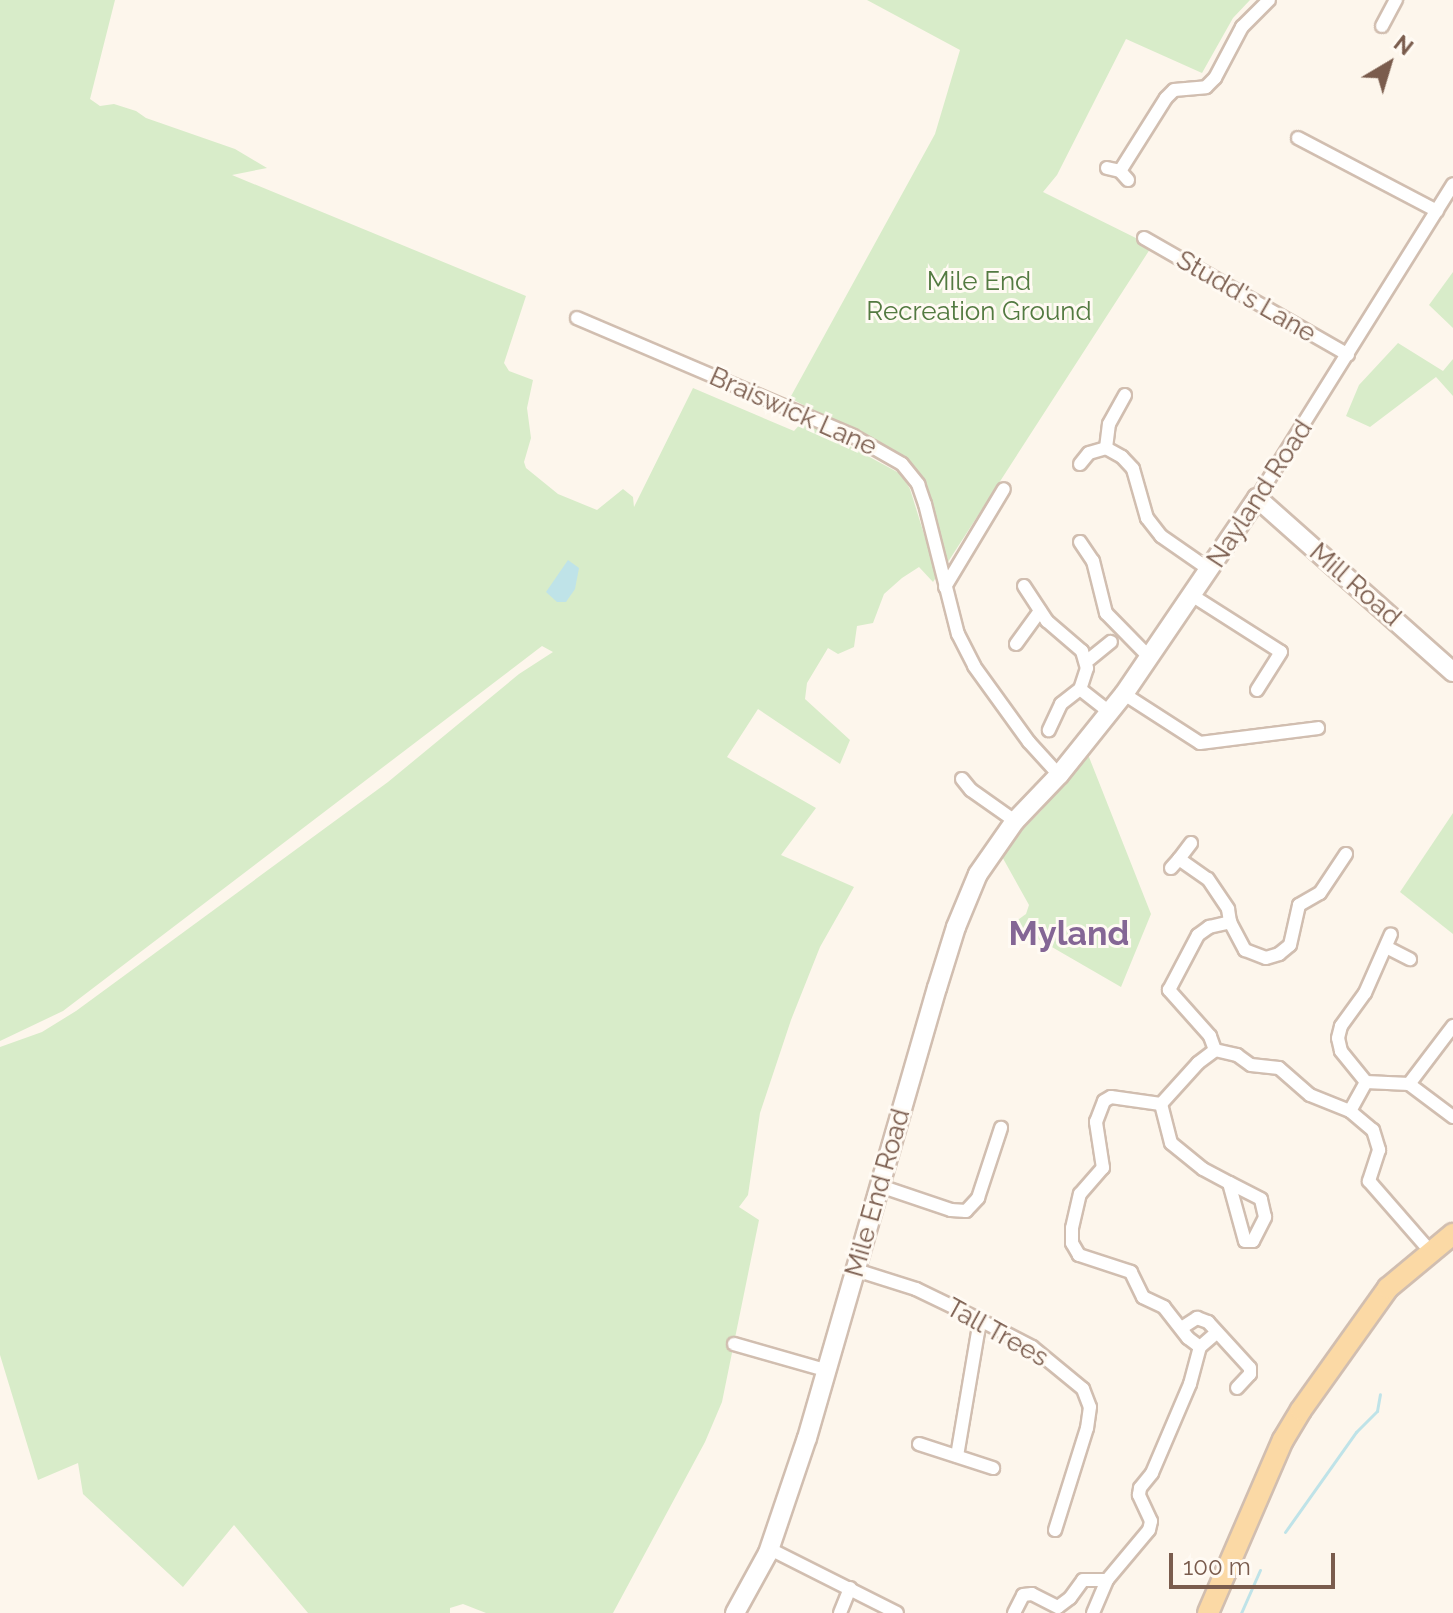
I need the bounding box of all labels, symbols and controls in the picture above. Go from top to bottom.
north arrow [1349,24,1429,104]
text: N [1389,30,1418,60]
street label: Studd's Lane [1171,245,1321,349]
park label: Mile End Recreation Ground [866,266,1092,328]
street label: Braiswick Lane [705,361,881,463]
street label: Nayland Road [1201,414,1319,574]
street label: Mill Road [1303,537,1407,633]
district label: Myland [1009,914,1129,954]
street label: Mile End Road [839,1105,917,1281]
street label: Tall Trees [940,1292,1054,1374]
scale bar [1173,1537,1339,1587]
text: 100 m [1183,1552,1251,1581]

